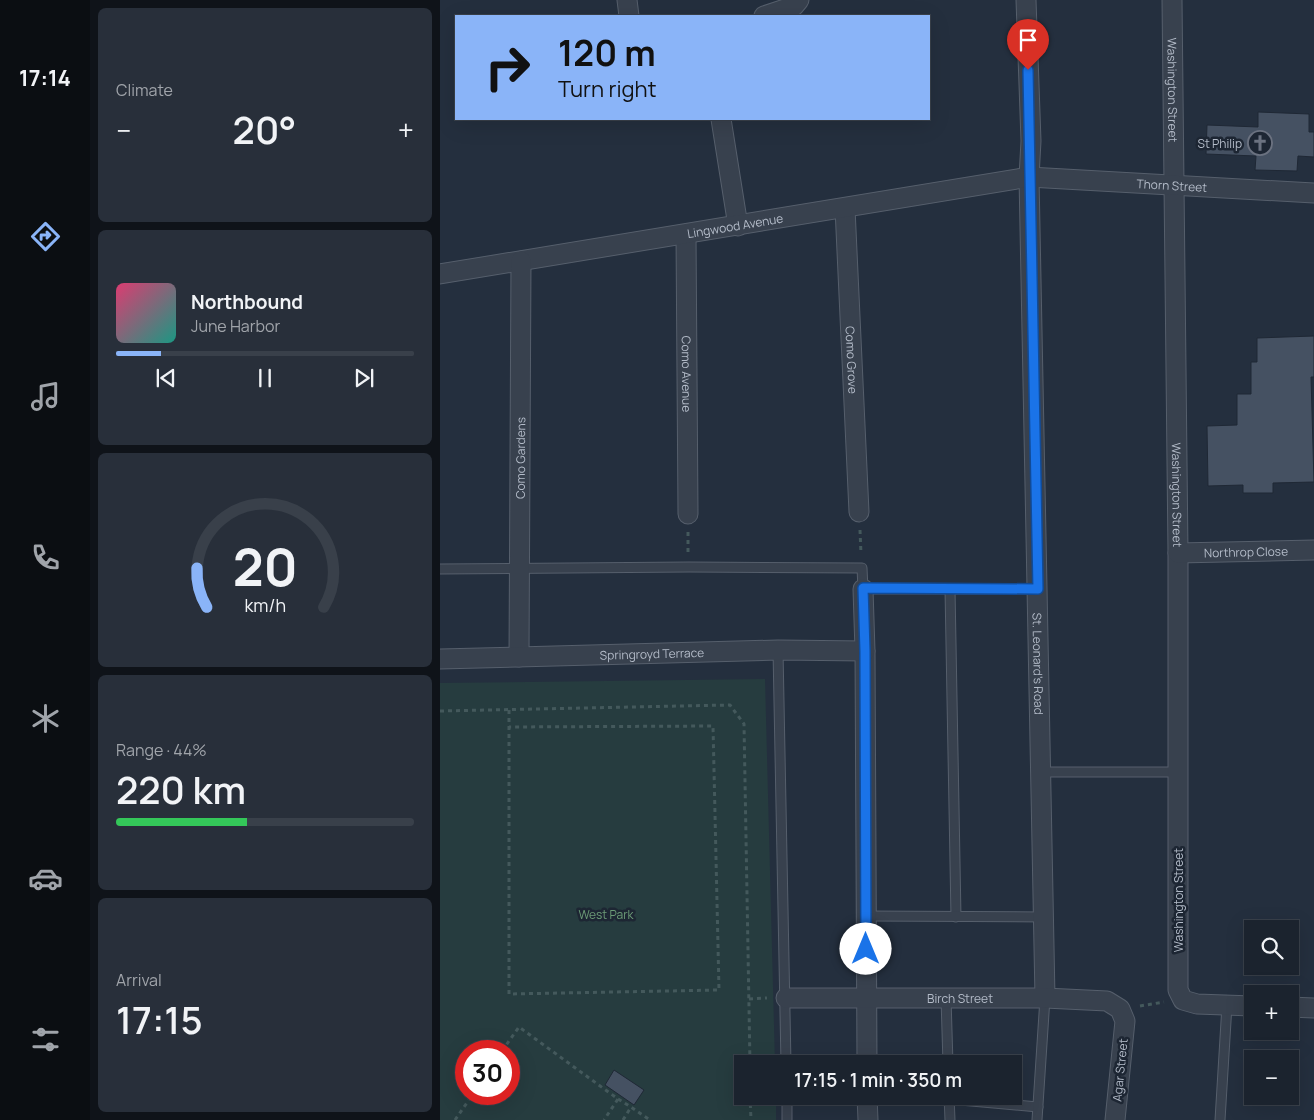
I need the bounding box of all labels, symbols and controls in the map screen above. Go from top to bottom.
pin [1007,19,1049,70]
icon: arrive [1014,26,1042,54]
text: 120 m [558,29,656,77]
icon: right [475,35,540,100]
street label: Washington Street [1164,38,1182,142]
text: 17:14 [19,63,71,93]
text: Turn right [558,74,656,104]
text: Climate [116,79,173,101]
text: 20° [233,103,296,155]
text: − [116,111,131,149]
text: + [398,111,414,149]
church icon: St Philip [1247,130,1273,156]
place label: St Philip [1198,135,1242,152]
street label: Thorn Street [1136,175,1208,195]
street label: Lingwood Avenue [686,209,784,242]
icon: directions [28,219,63,254]
text: Northbound [191,289,303,315]
text: June Harbor [191,315,280,337]
street label: Como Grove [842,326,862,394]
street label: Como Avenue [678,336,696,412]
icon: previous [152,364,180,392]
icon: pause [251,364,279,392]
icon: next [350,364,378,392]
icon: music [28,379,63,414]
street label: Como Gardens [511,417,529,499]
street label: Washington Street [1168,443,1186,547]
text: 20 [232,531,298,602]
icon: phone [28,540,63,575]
street label: Northrop Close [1204,542,1288,561]
text: km/h [244,593,286,617]
street label: St. Leonard's Road [1029,613,1048,715]
street label: Springroyd Terrace [600,643,704,663]
icon: climate [28,701,63,736]
text: Range · 44% [116,739,207,761]
text: 220 km [116,763,246,815]
street label: Washington Street [1170,848,1187,952]
icon: car [28,861,63,896]
park label: West Park [579,906,635,923]
map controls [1244,920,1299,1105]
button: search [1244,920,1299,975]
position arrow [839,922,891,974]
text: Arrival [116,969,162,991]
button: + [1244,985,1299,1040]
street label: Birch Street [927,990,993,1007]
text: 17:15 [116,993,203,1045]
icon: filters [28,1022,63,1057]
street label: Agar Street [1108,1037,1132,1102]
speed limit sign: 30 [455,1040,520,1105]
button: − [1244,1050,1299,1105]
text: 17:15 · 1 min · 350 m [794,1067,962,1093]

